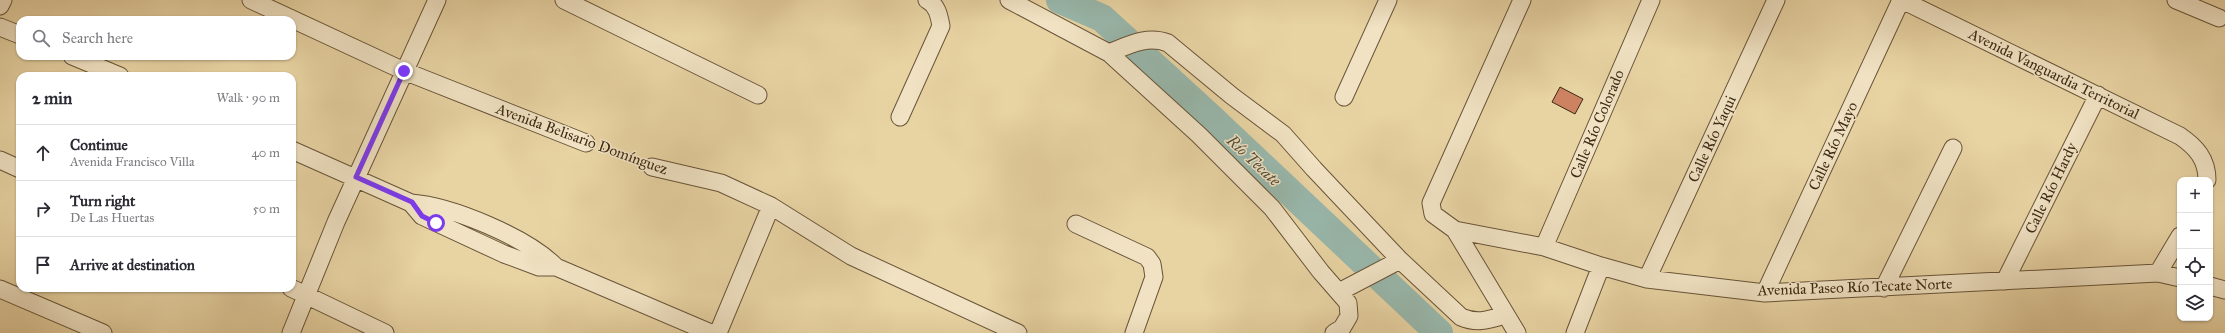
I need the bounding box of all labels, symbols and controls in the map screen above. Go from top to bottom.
search box [16,16,296,60]
street label: Avenida Vanguardia Territorial [1965,24,2143,124]
icon: search [30,27,52,49]
text: Search here [62,29,133,47]
route end [395,62,413,80]
street label: Calle Río Colorado [1566,67,1628,181]
text: 2 min [32,88,72,109]
text: Walk · 90 m [217,90,280,106]
street label: Calle Río Yaqui [1684,93,1741,186]
street label: Calle Río Mayo [1805,98,1862,193]
street label: Avenida Belisario Domínguez [493,99,670,178]
water label: Río Tecate [1222,130,1285,191]
text: Continue [70,136,128,154]
street label: Calle Río Hardy [2021,139,2081,236]
icon: ahead [32,142,54,164]
text: 40 m [251,145,280,161]
text: Avenida Francisco Villa [70,154,195,170]
map controls [2177,177,2213,321]
button: + [2177,177,2213,213]
text: Turn right [70,192,135,210]
icon: right [32,198,54,220]
text: 50 m [253,201,280,217]
text: De Las Huertas [70,210,154,226]
button: − [2177,213,2213,249]
route start [427,214,445,232]
button: locate [2177,249,2213,285]
icon: arrive [32,254,54,276]
text: Arrive at destination [70,256,195,274]
street label: Avenida Paseo Río Tecate Norte [1756,275,1953,299]
button: layers [2177,285,2213,321]

